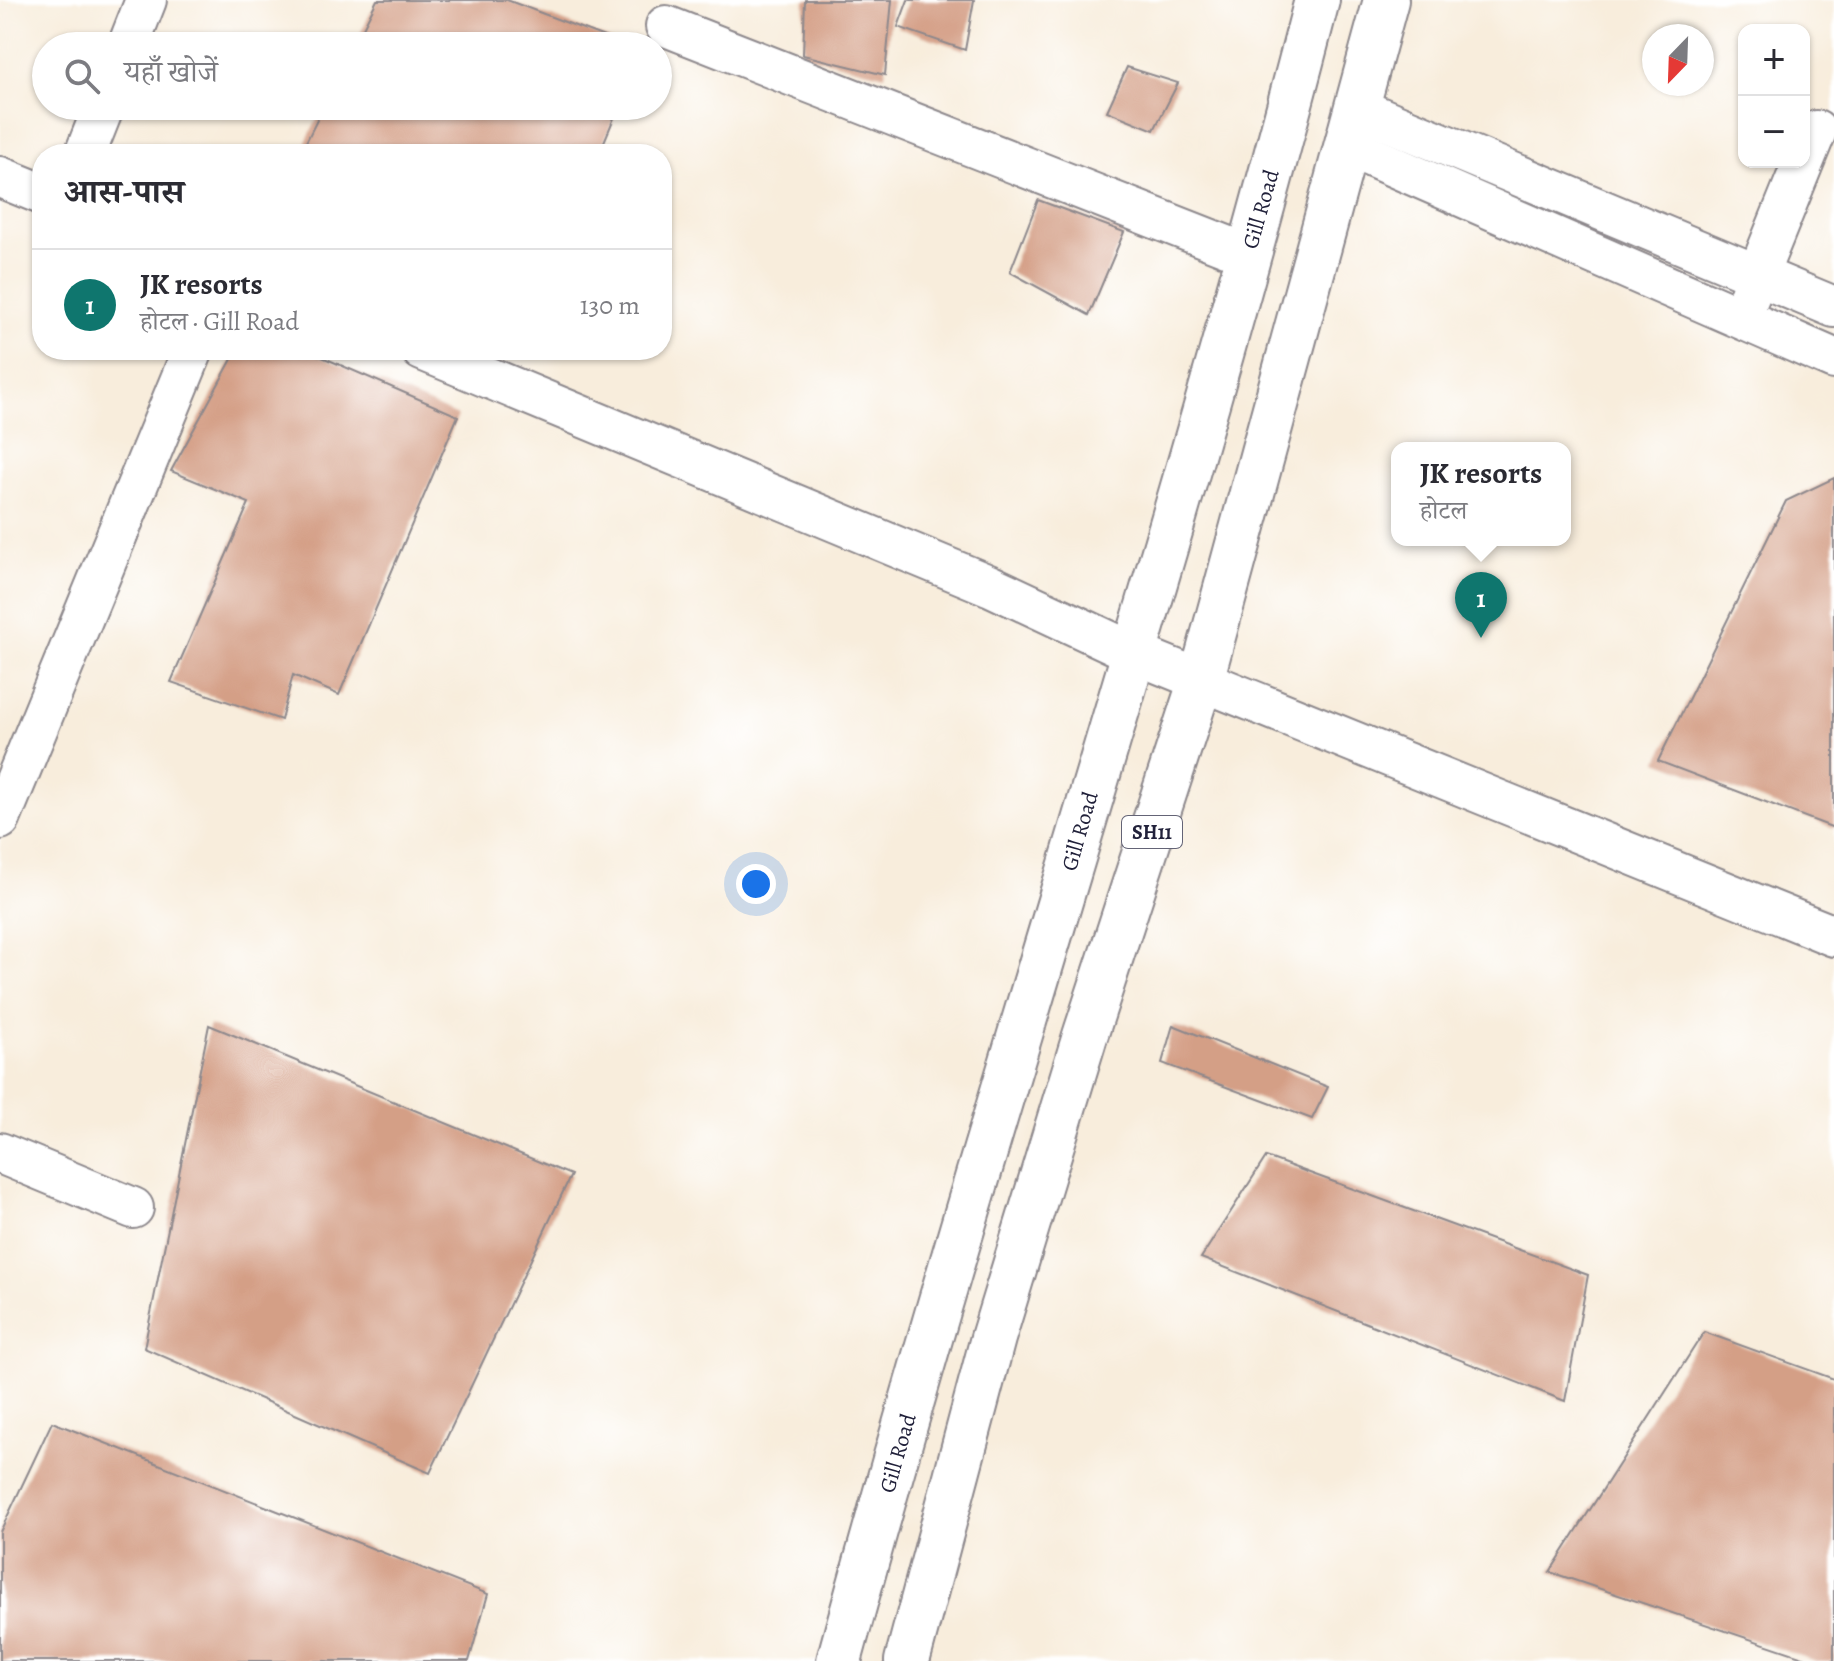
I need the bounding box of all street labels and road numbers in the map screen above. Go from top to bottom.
street label: Gill Road [1235,166,1287,253]
street label: Gill Road [1054,788,1106,875]
road number: SH11 [1122,816,1182,848]
street label: Gill Road [872,1410,924,1497]

